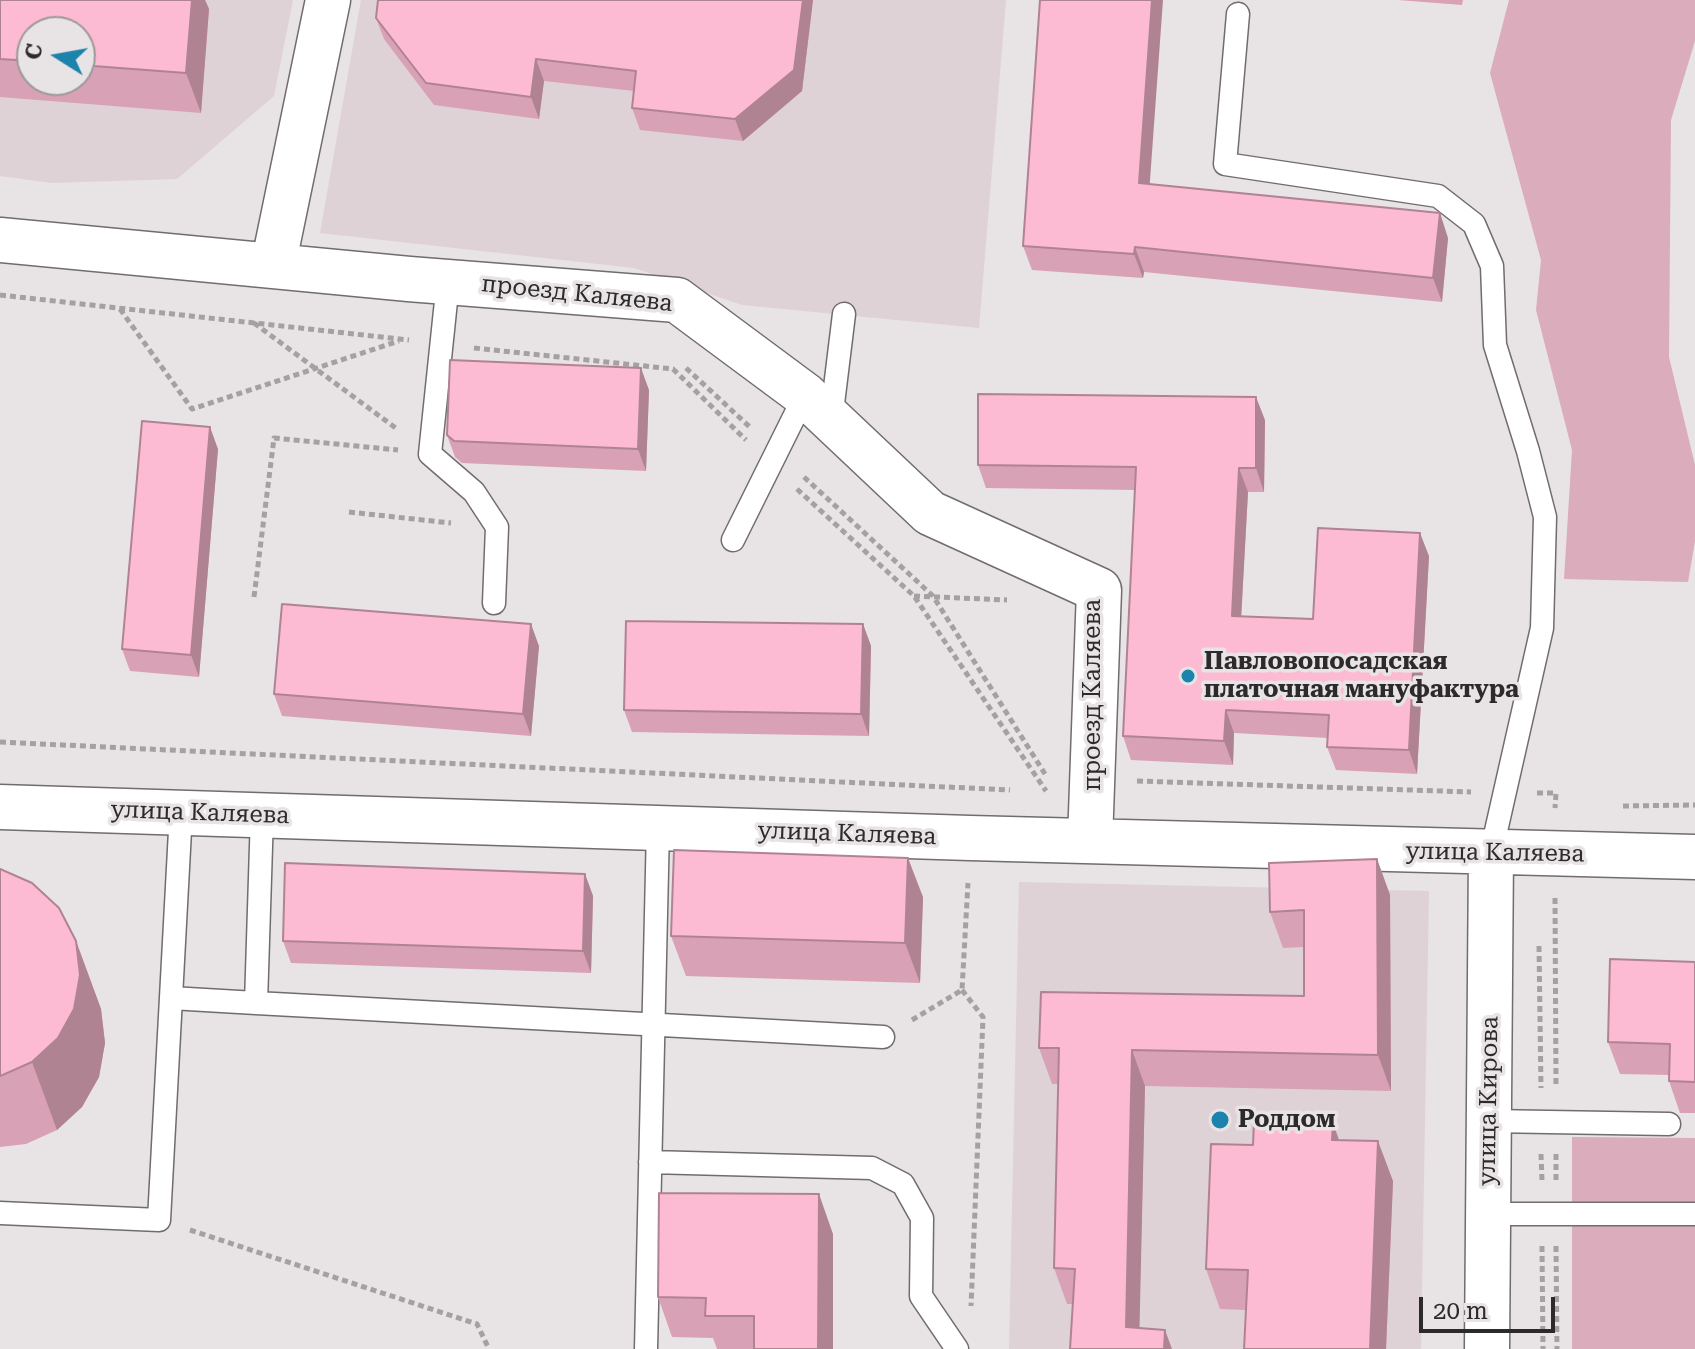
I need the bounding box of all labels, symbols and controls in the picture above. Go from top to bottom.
north arrow [16,16,96,96]
text: С [20,42,48,62]
street label: проезд Каляева [480,270,674,318]
street label: проезд Каляева [1079,599,1107,791]
place label: Павловопосадская платочная мануфактура [1204,648,1519,704]
marker: Павловопосадская платочная мануфактура [1179,667,1197,685]
street label: улица Каляева [110,795,290,831]
street label: улица Каляева [757,816,937,852]
street label: улица Каляева [1405,837,1585,869]
street label: улица Кирова [1473,1016,1505,1186]
place label: Роддом [1238,1106,1335,1134]
marker: Роддом [1209,1109,1231,1131]
scale bar [1423,1281,1559,1331]
text: 20 m [1433,1297,1488,1325]

